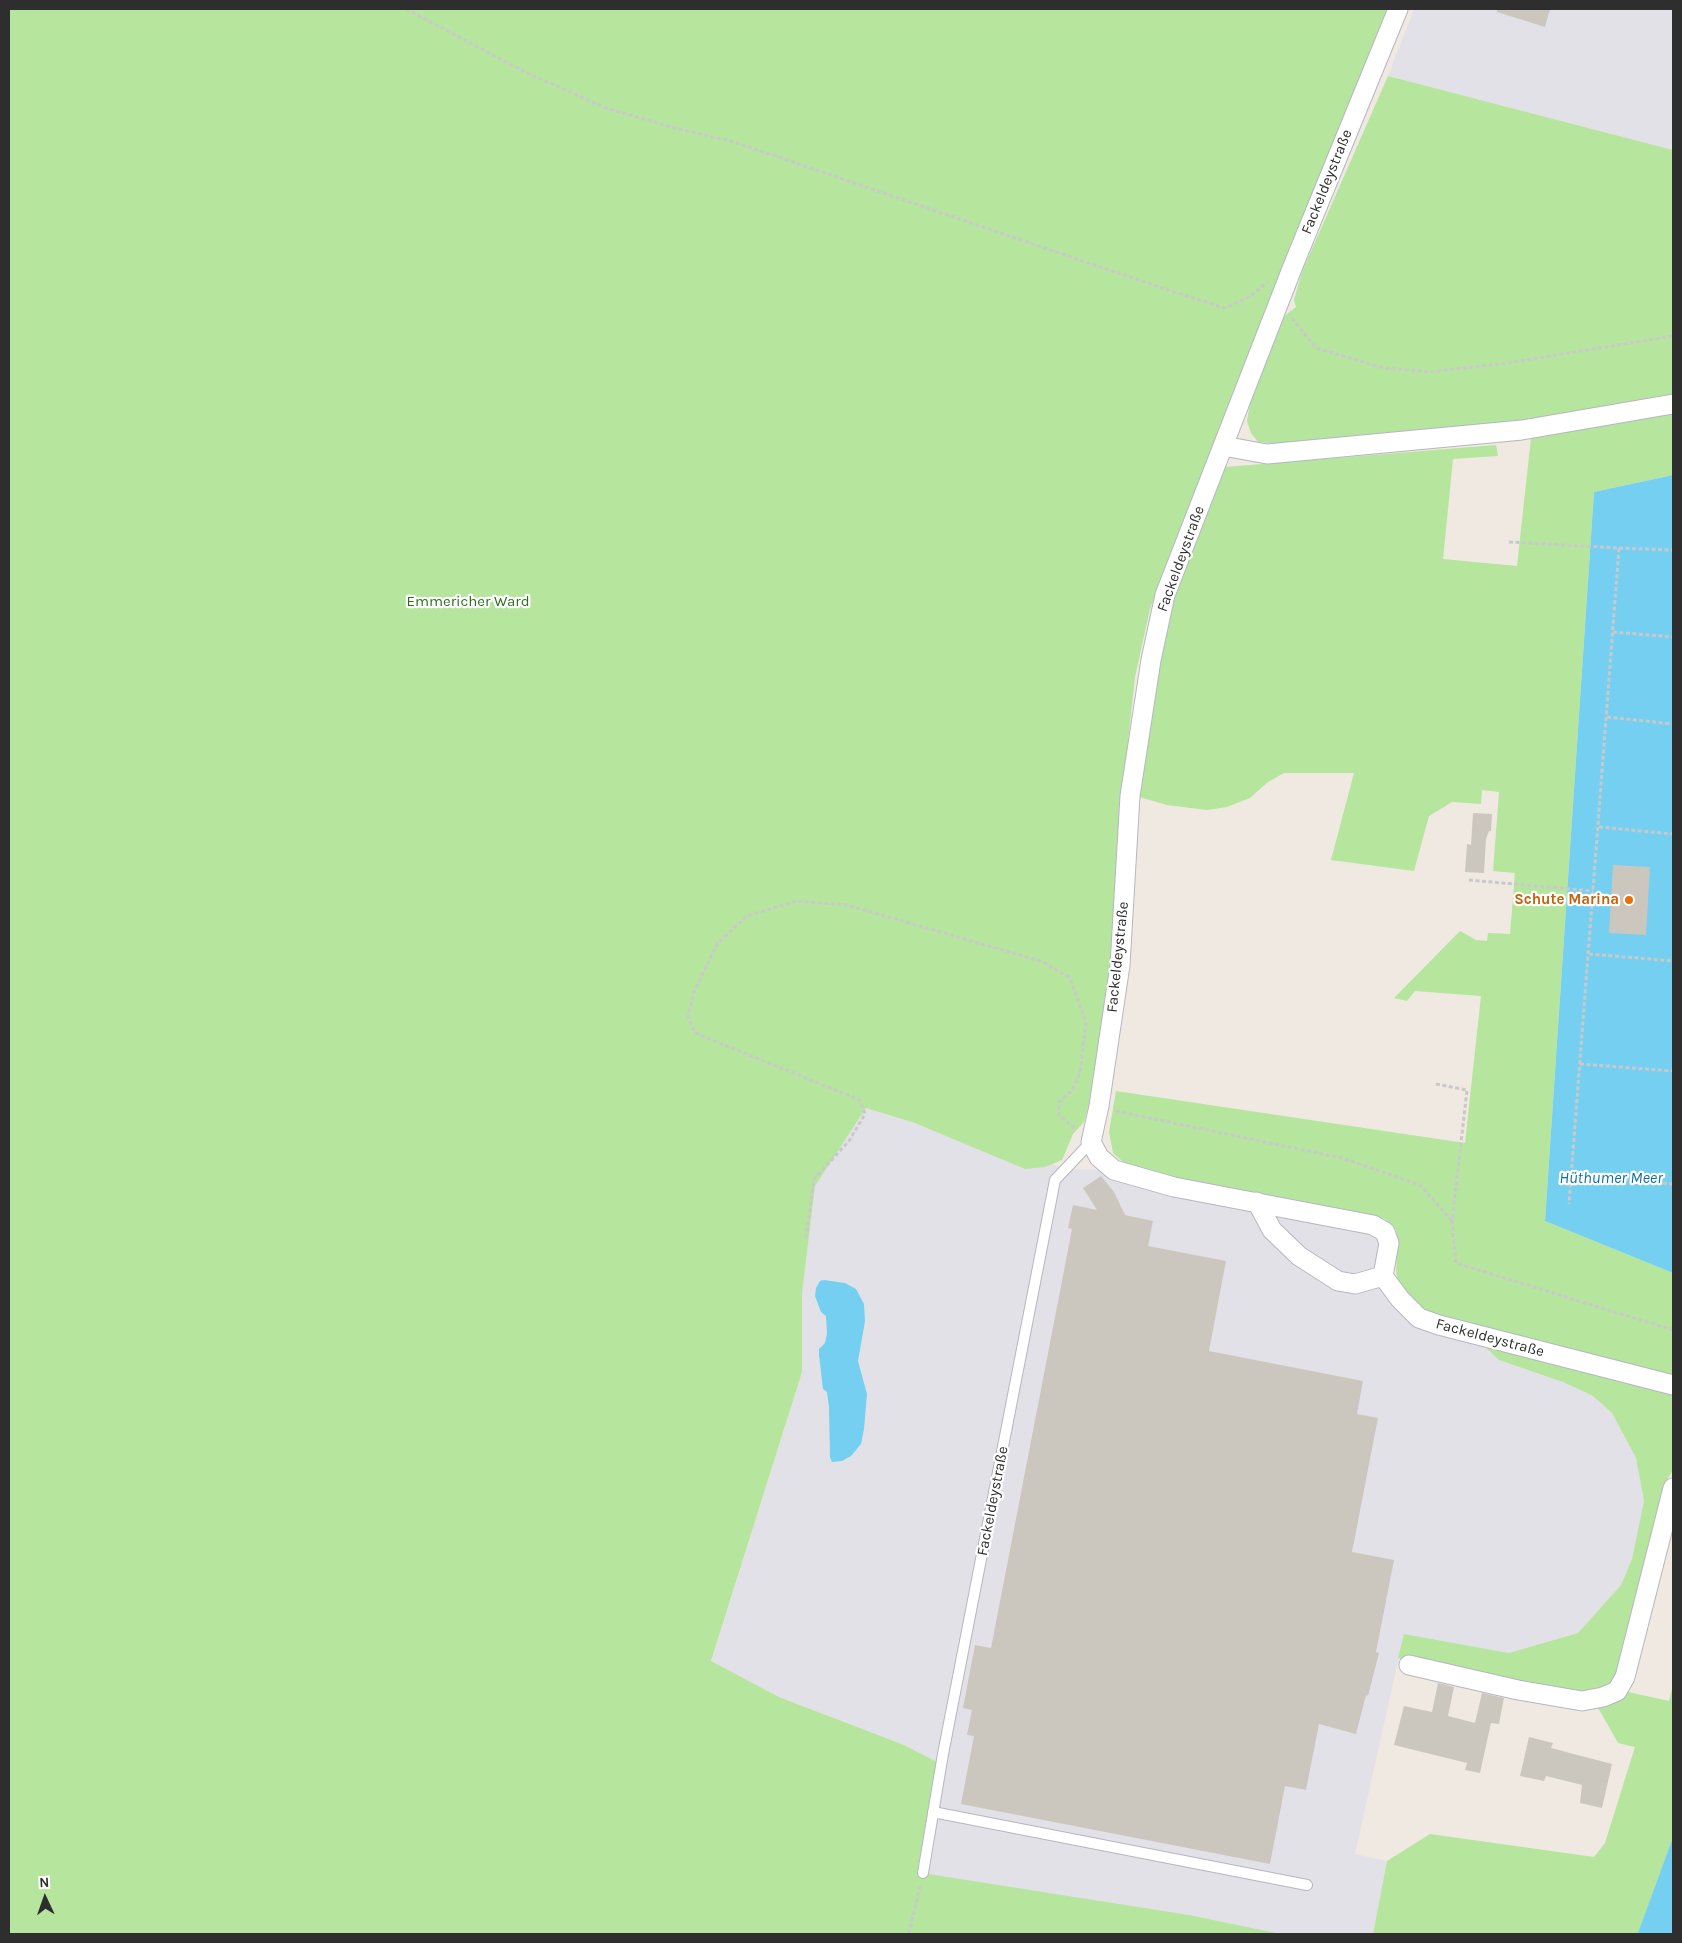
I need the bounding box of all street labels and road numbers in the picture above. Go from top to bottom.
street label: Fackeldeystraße [1298,127,1356,237]
street label: Fackeldeystraße [1153,504,1209,614]
street label: Fackeldeystraße [1103,901,1133,1013]
street label: Fackeldeystraße [1434,1315,1546,1361]
street label: Fackeldeystraße [974,1445,1012,1557]

